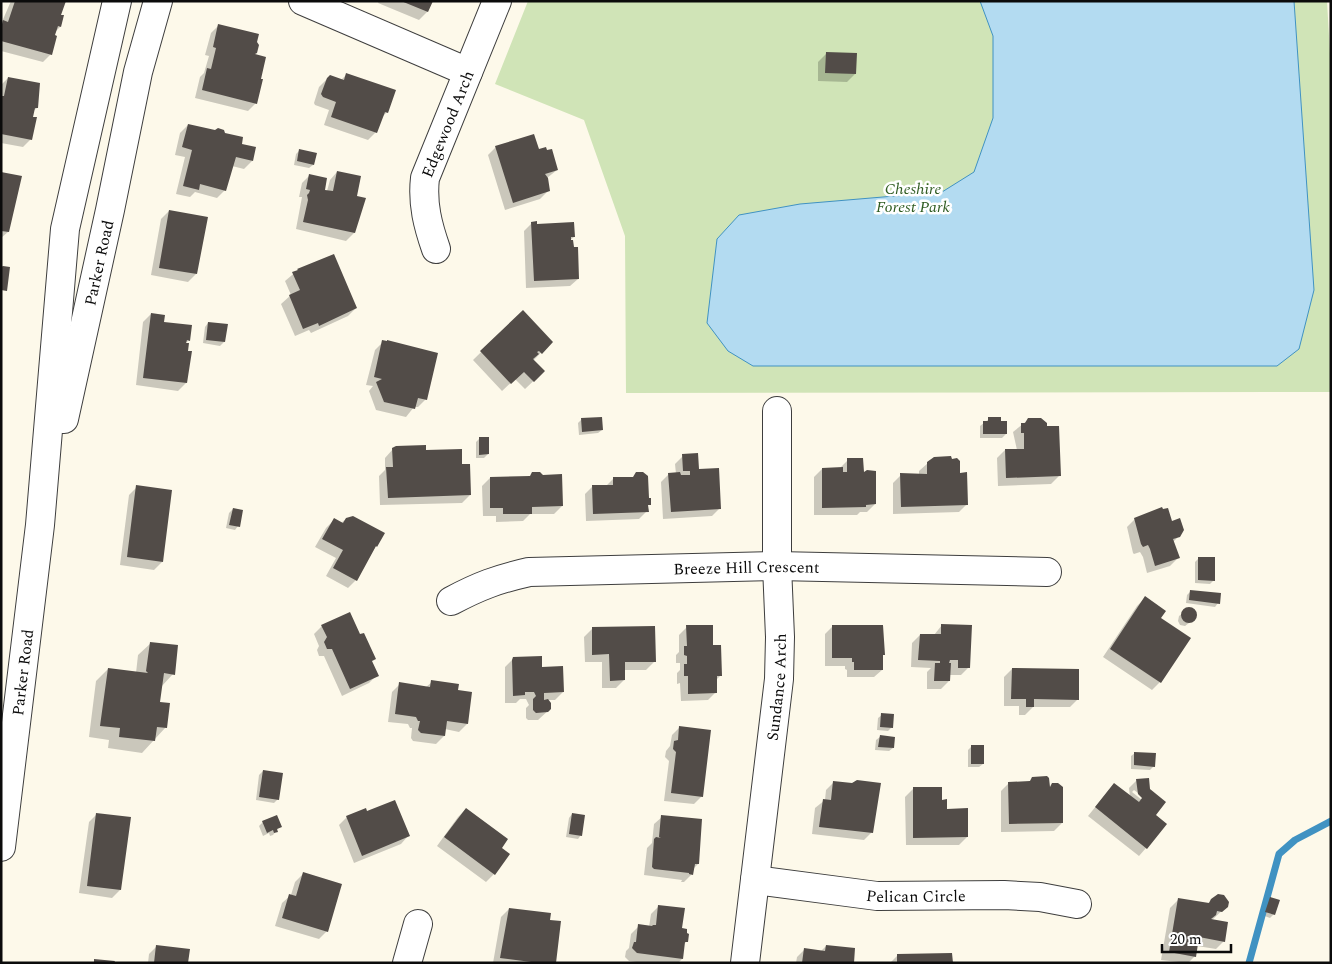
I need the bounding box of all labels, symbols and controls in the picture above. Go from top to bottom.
street label: Edgewood Arch [415,67,480,181]
park label: Cheshire Forest Park [876,177,950,219]
street label: Parker Road [78,218,120,308]
street label: Breeze Hill Crescent [673,555,820,582]
street label: Parker Road [6,628,40,717]
street label: Sundance Arch [761,633,793,742]
street label: Pelican Circle [865,884,966,909]
scale bar [1162,922,1231,954]
text: 20 m [1170,928,1202,951]

